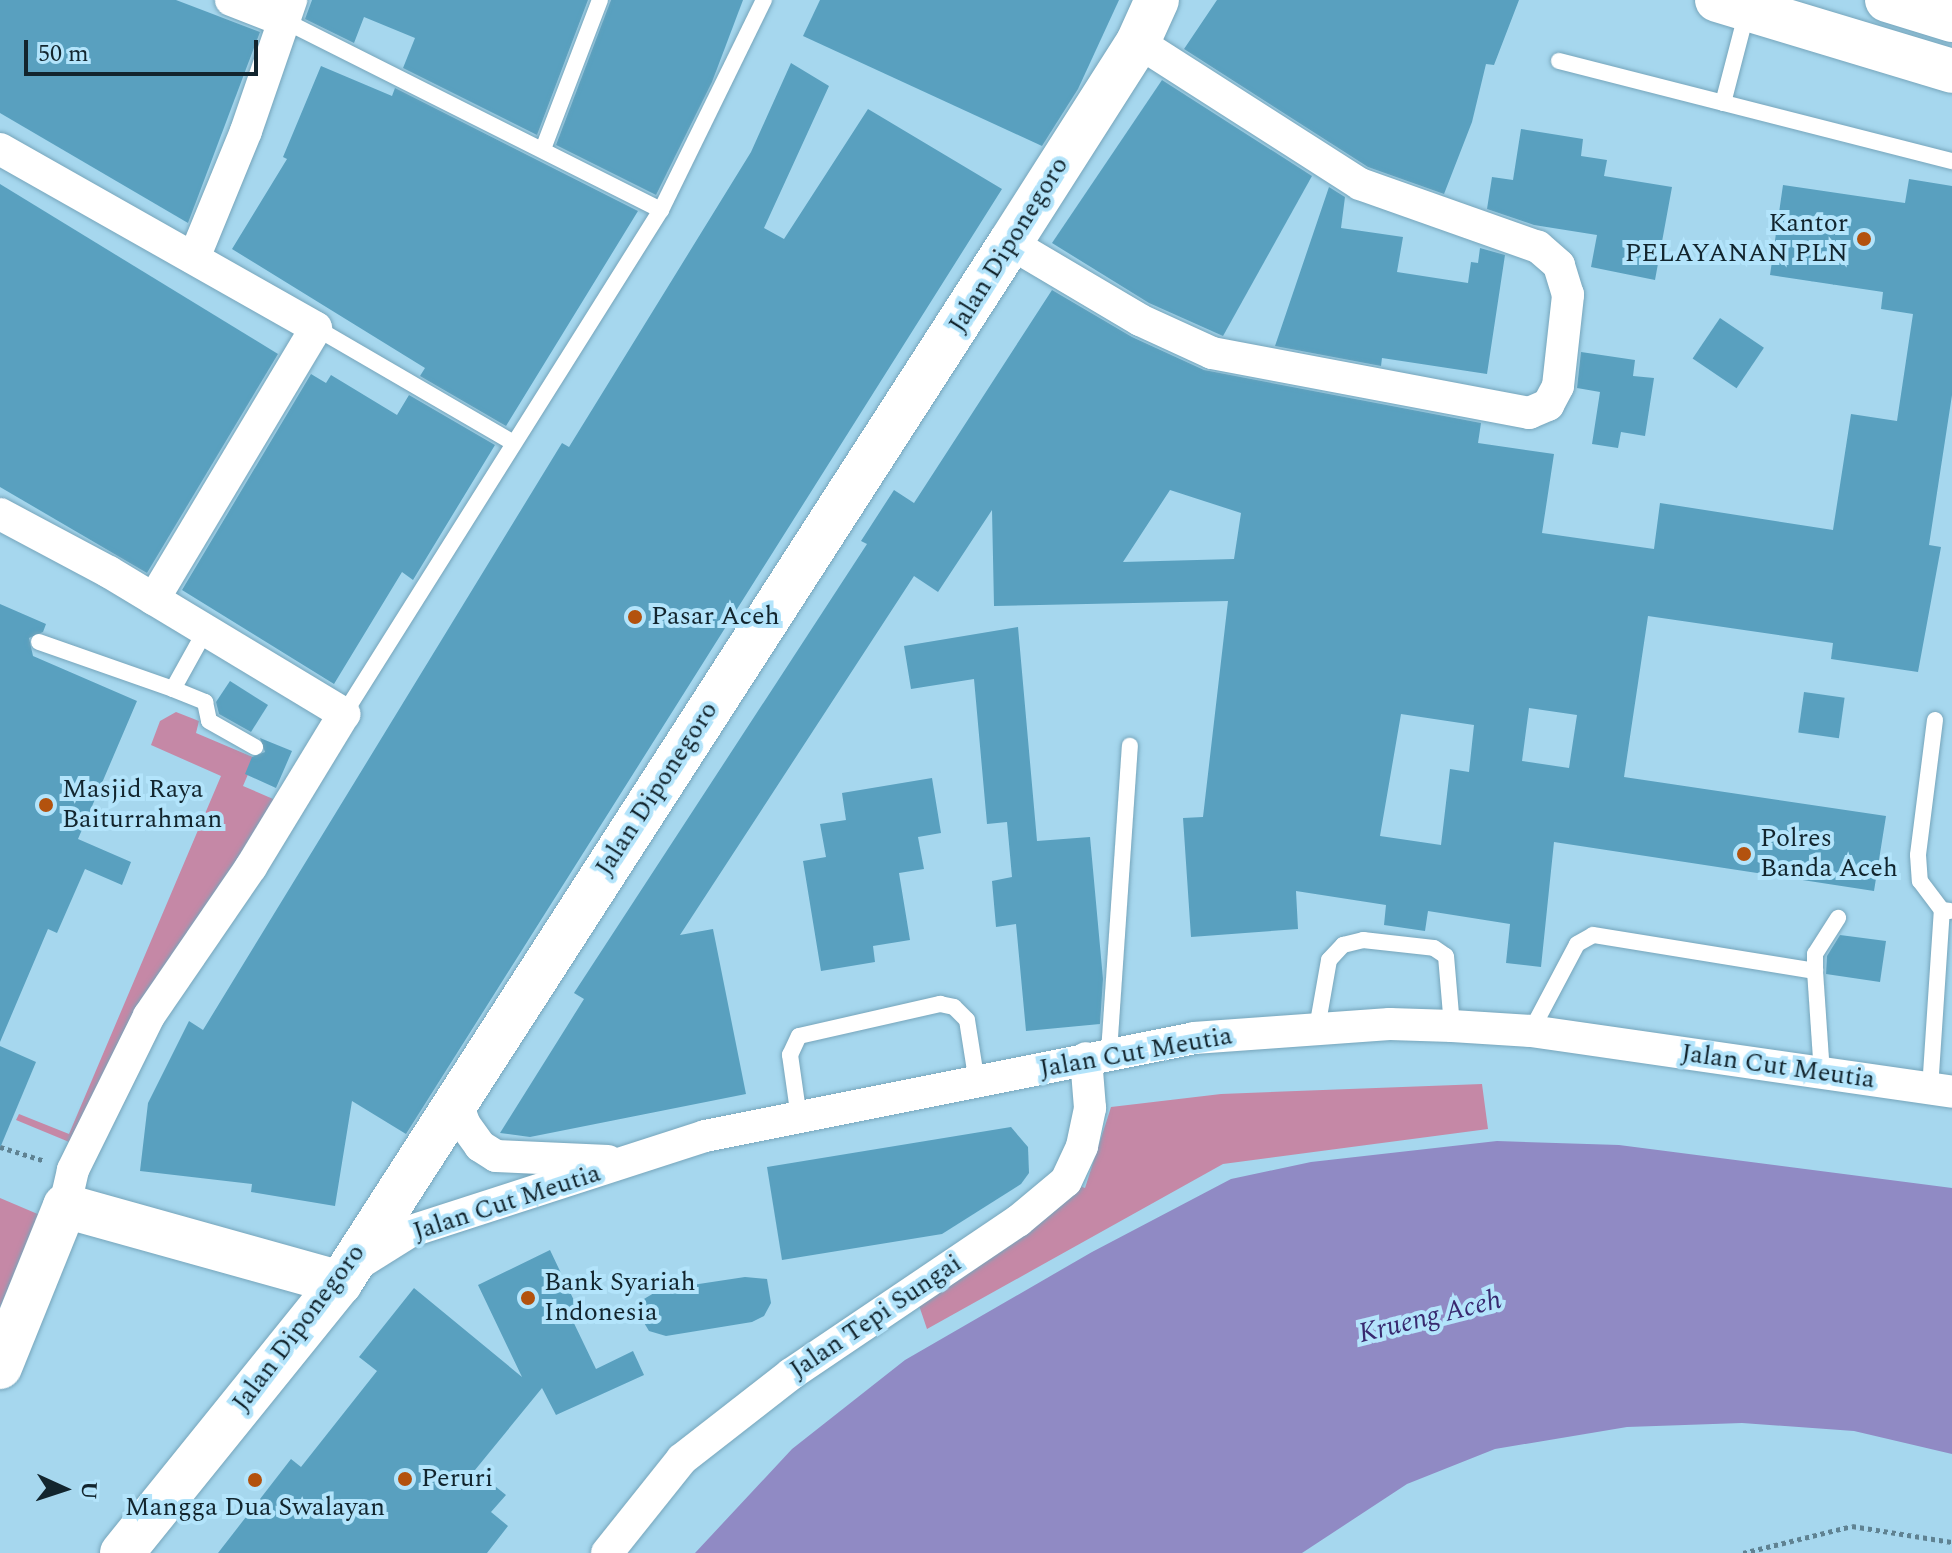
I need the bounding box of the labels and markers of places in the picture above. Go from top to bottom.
place label: Kantor PELAYANAN PLN [1625,208,1848,270]
marker: Kantor PELAYANAN PLN [1855,230,1873,248]
place label: Pasar Aceh [651,601,780,633]
marker: Pasar Aceh [626,608,644,626]
place label: Masjid Raya Baiturrahman [62,774,222,836]
marker: Masjid Raya Baiturrahman [37,796,55,814]
place label: Polres Banda Aceh [1760,823,1898,884]
marker: Polres Banda Aceh [1735,845,1753,863]
place label: Bank Syariah Indonesia [544,1267,696,1328]
marker: Bank Syariah Indonesia [519,1289,537,1307]
place label: Peruri [421,1463,493,1495]
marker: Peruri [396,1470,414,1488]
marker: Mangga Dua Swalayan [246,1471,264,1489]
place label: Mangga Dua Swalayan [125,1492,385,1524]

